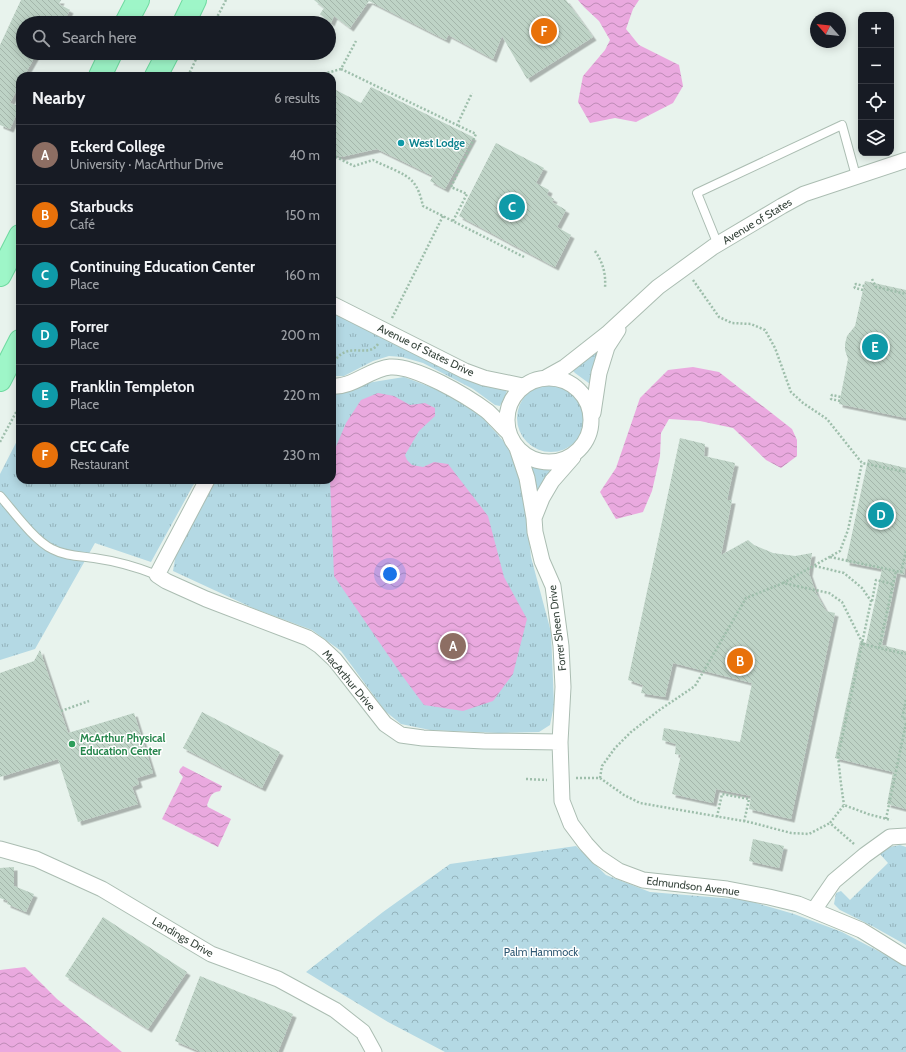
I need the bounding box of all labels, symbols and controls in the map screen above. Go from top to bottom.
north arrow [810,12,846,48]
map controls [858,12,894,156]
button: + [858,12,894,48]
search box [16,16,336,60]
pin: F [531,16,557,46]
icon: search [30,27,52,49]
text: Search here [62,29,137,47]
button: − [858,48,894,84]
button: locate [858,84,894,120]
text: Nearby [32,88,85,108]
text: 6 results [274,90,320,106]
button: layers [858,120,894,156]
place label: West Lodge [409,136,465,150]
text: Eckerd College [70,138,165,156]
marker: West Lodge [396,138,406,148]
text: A [41,147,49,163]
text: 40 m [289,147,320,163]
text: University · MacArthur Drive [70,156,223,172]
pin: C [499,192,525,222]
street label: Avenue of States [720,195,795,247]
text: Starbucks [70,198,133,216]
text: B [41,207,49,223]
text: 150 m [285,207,320,223]
text: Café [70,216,95,232]
text: Continuing Education Center [70,258,255,276]
text: C [41,267,49,283]
text: 160 m [285,267,320,283]
text: Place [70,276,99,292]
text: Forrer [70,318,108,336]
street label: Avenue of States Drive [375,321,477,380]
text: D [40,327,50,343]
text: 200 m [281,327,320,343]
pin: E [862,332,888,362]
text: Place [70,336,99,352]
text: Franklin Templeton [70,378,195,396]
text: E [41,387,49,403]
text: 220 m [283,387,320,403]
text: Place [70,396,99,412]
text: CEC Cafe [70,438,129,456]
text: F [42,447,48,463]
text: 230 m [283,447,320,463]
text: Restaurant [70,456,129,472]
pin: D [868,500,894,530]
your location [380,564,400,584]
street label: Forrer Sheen Drive [545,584,569,672]
pin: A [440,631,466,661]
pin: B [727,646,753,676]
street label: MacArthur Drive [319,647,379,714]
place label: McArthur Physical Education Center [80,731,166,758]
marker: McArthur Physical Education Center [67,739,77,749]
street label: Edmundson Avenue [646,873,741,899]
street label: Landings Drive [150,914,217,960]
park label: Palm Hammock [504,945,578,959]

